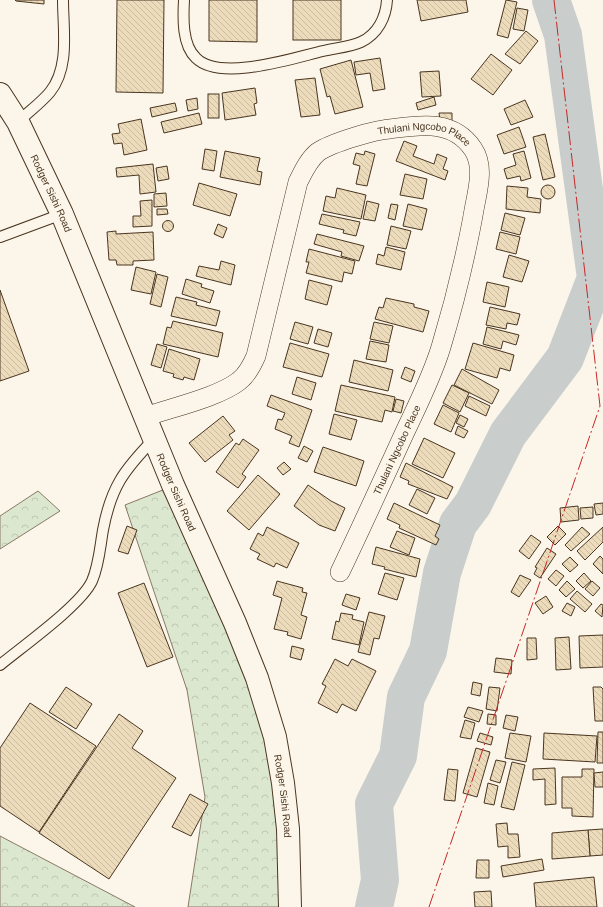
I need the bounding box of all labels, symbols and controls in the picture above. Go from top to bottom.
street label: Thulani Ngcobo Place [376,120,474,148]
street label: Rodger Sishi Road [29,153,74,233]
street label: Thulani Ngcobo Place [371,403,423,497]
street label: Rodger Sishi Road [155,451,198,533]
street label: Rodger Sishi Road [273,753,294,838]

